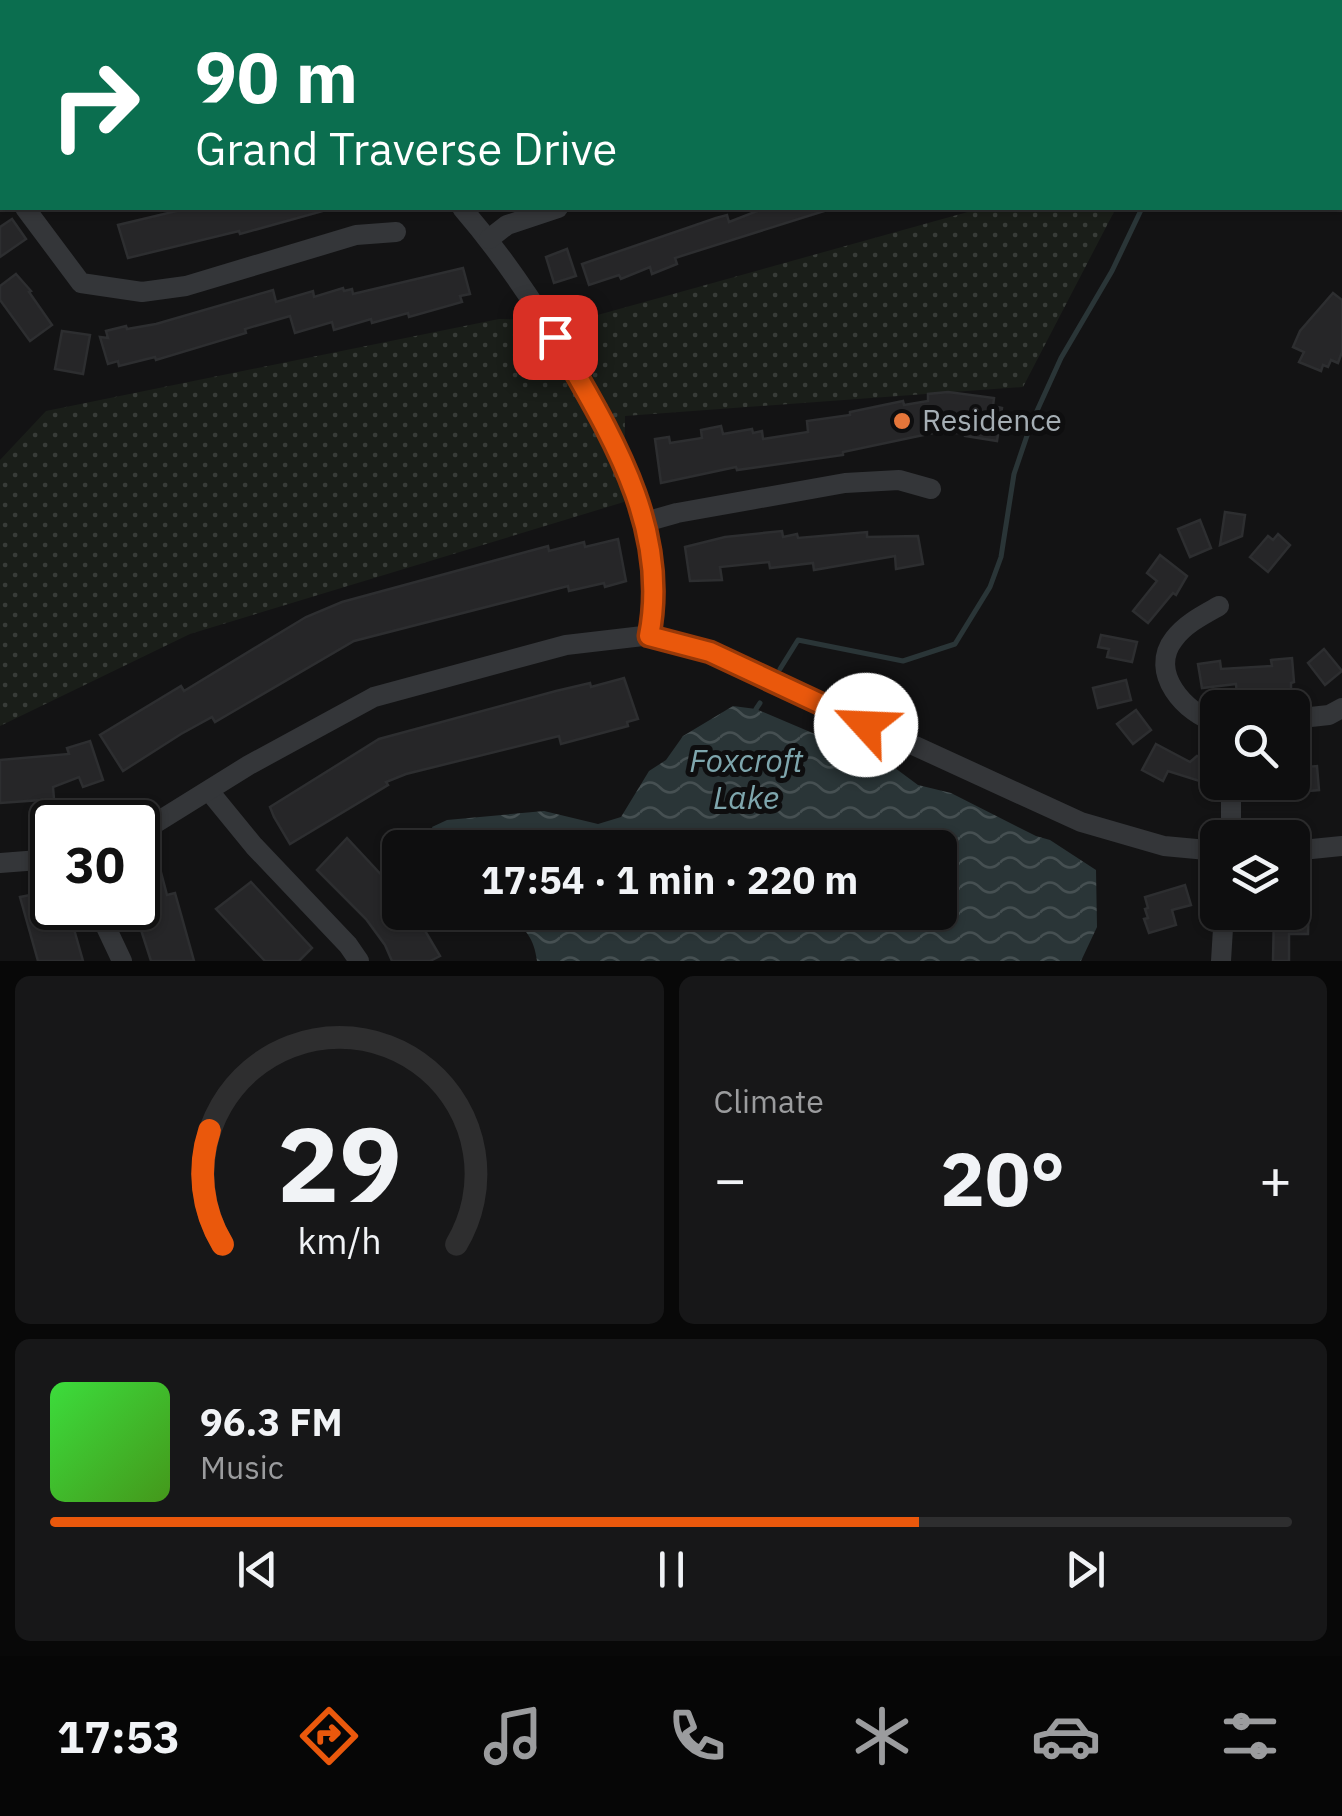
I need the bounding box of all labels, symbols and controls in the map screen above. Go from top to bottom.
text: 90 m [195,31,358,122]
icon: right [30,40,160,170]
text: Grand Traverse Drive [195,119,617,177]
pin [513,295,598,380]
icon: arrive [528,310,583,365]
place label: Residence [922,400,1062,439]
marker: Residence [891,410,913,432]
position arrow [814,673,918,777]
map controls [1200,690,1310,930]
button: search [1200,690,1310,800]
water label: Foxcroft Lake [689,739,804,818]
speed limit sign: 30 [30,800,160,930]
button: layers [1200,820,1310,930]
text: 17:54 · 1 min · 220 m [481,855,858,904]
text: Climate [714,1080,824,1122]
text: 29 [277,1095,402,1231]
text: 20° [940,1129,1065,1227]
text: − [714,1143,747,1214]
text: + [1259,1143,1292,1214]
text: km/h [297,1217,381,1264]
text: 96.3 FM [200,1397,343,1446]
text: Music [200,1446,284,1488]
icon: previous [230,1542,285,1597]
icon: pause [644,1542,699,1597]
icon: next [1058,1542,1113,1597]
icon: directions [294,1701,364,1771]
icon: music [478,1701,548,1771]
icon: phone [662,1701,732,1771]
icon: climate [847,1701,917,1771]
icon: car [1031,1701,1101,1771]
icon: filters [1215,1701,1285,1771]
text: 17:53 [57,1707,180,1765]

